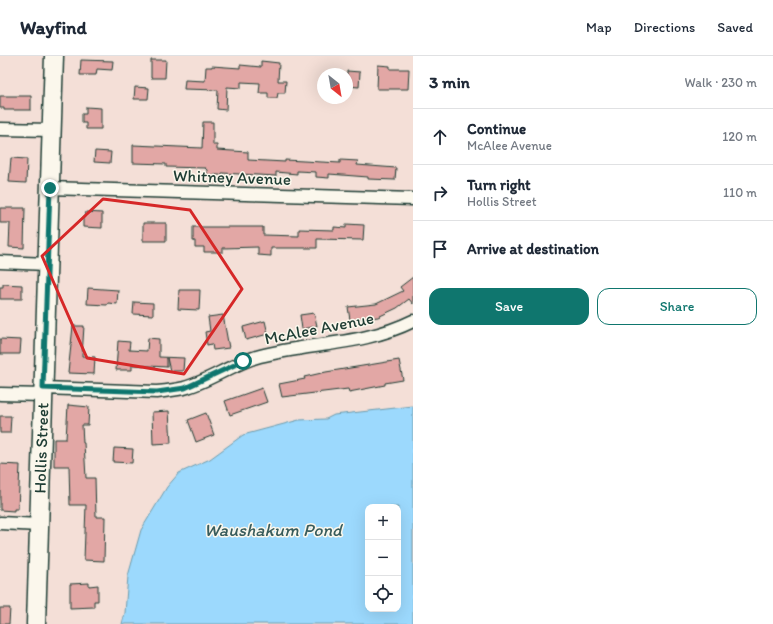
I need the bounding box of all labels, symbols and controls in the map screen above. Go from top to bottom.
text: Wayfind [20,16,87,39]
text: Map [586,19,612,36]
text: Directions [634,19,695,36]
text: Saved [717,19,753,36]
north arrow [317,68,353,104]
text: 3 min [429,72,470,92]
text: Walk · 230 m [685,75,757,90]
text: Continue [467,120,526,138]
icon: ahead [429,126,451,148]
text: 120 m [722,129,757,144]
text: McAlee Avenue [467,138,552,153]
street label: Whitney Avenue [173,165,291,189]
text: Turn right [467,176,531,194]
route end [41,179,59,197]
icon: right [429,182,451,204]
text: 110 m [723,185,757,200]
text: Hollis Street [467,194,537,209]
icon: arrive [429,238,451,260]
text: Arrive at destination [467,240,599,258]
button: Save [429,288,589,325]
button: Share [597,288,757,325]
street label: McAlee Avenue [263,308,375,348]
route start [234,352,252,370]
street label: Hollis Street [29,402,53,494]
map controls [365,504,401,612]
button: + [365,504,401,540]
water label: Waushakum Pond [204,519,344,541]
button: − [365,540,401,576]
button: locate [365,576,401,612]

